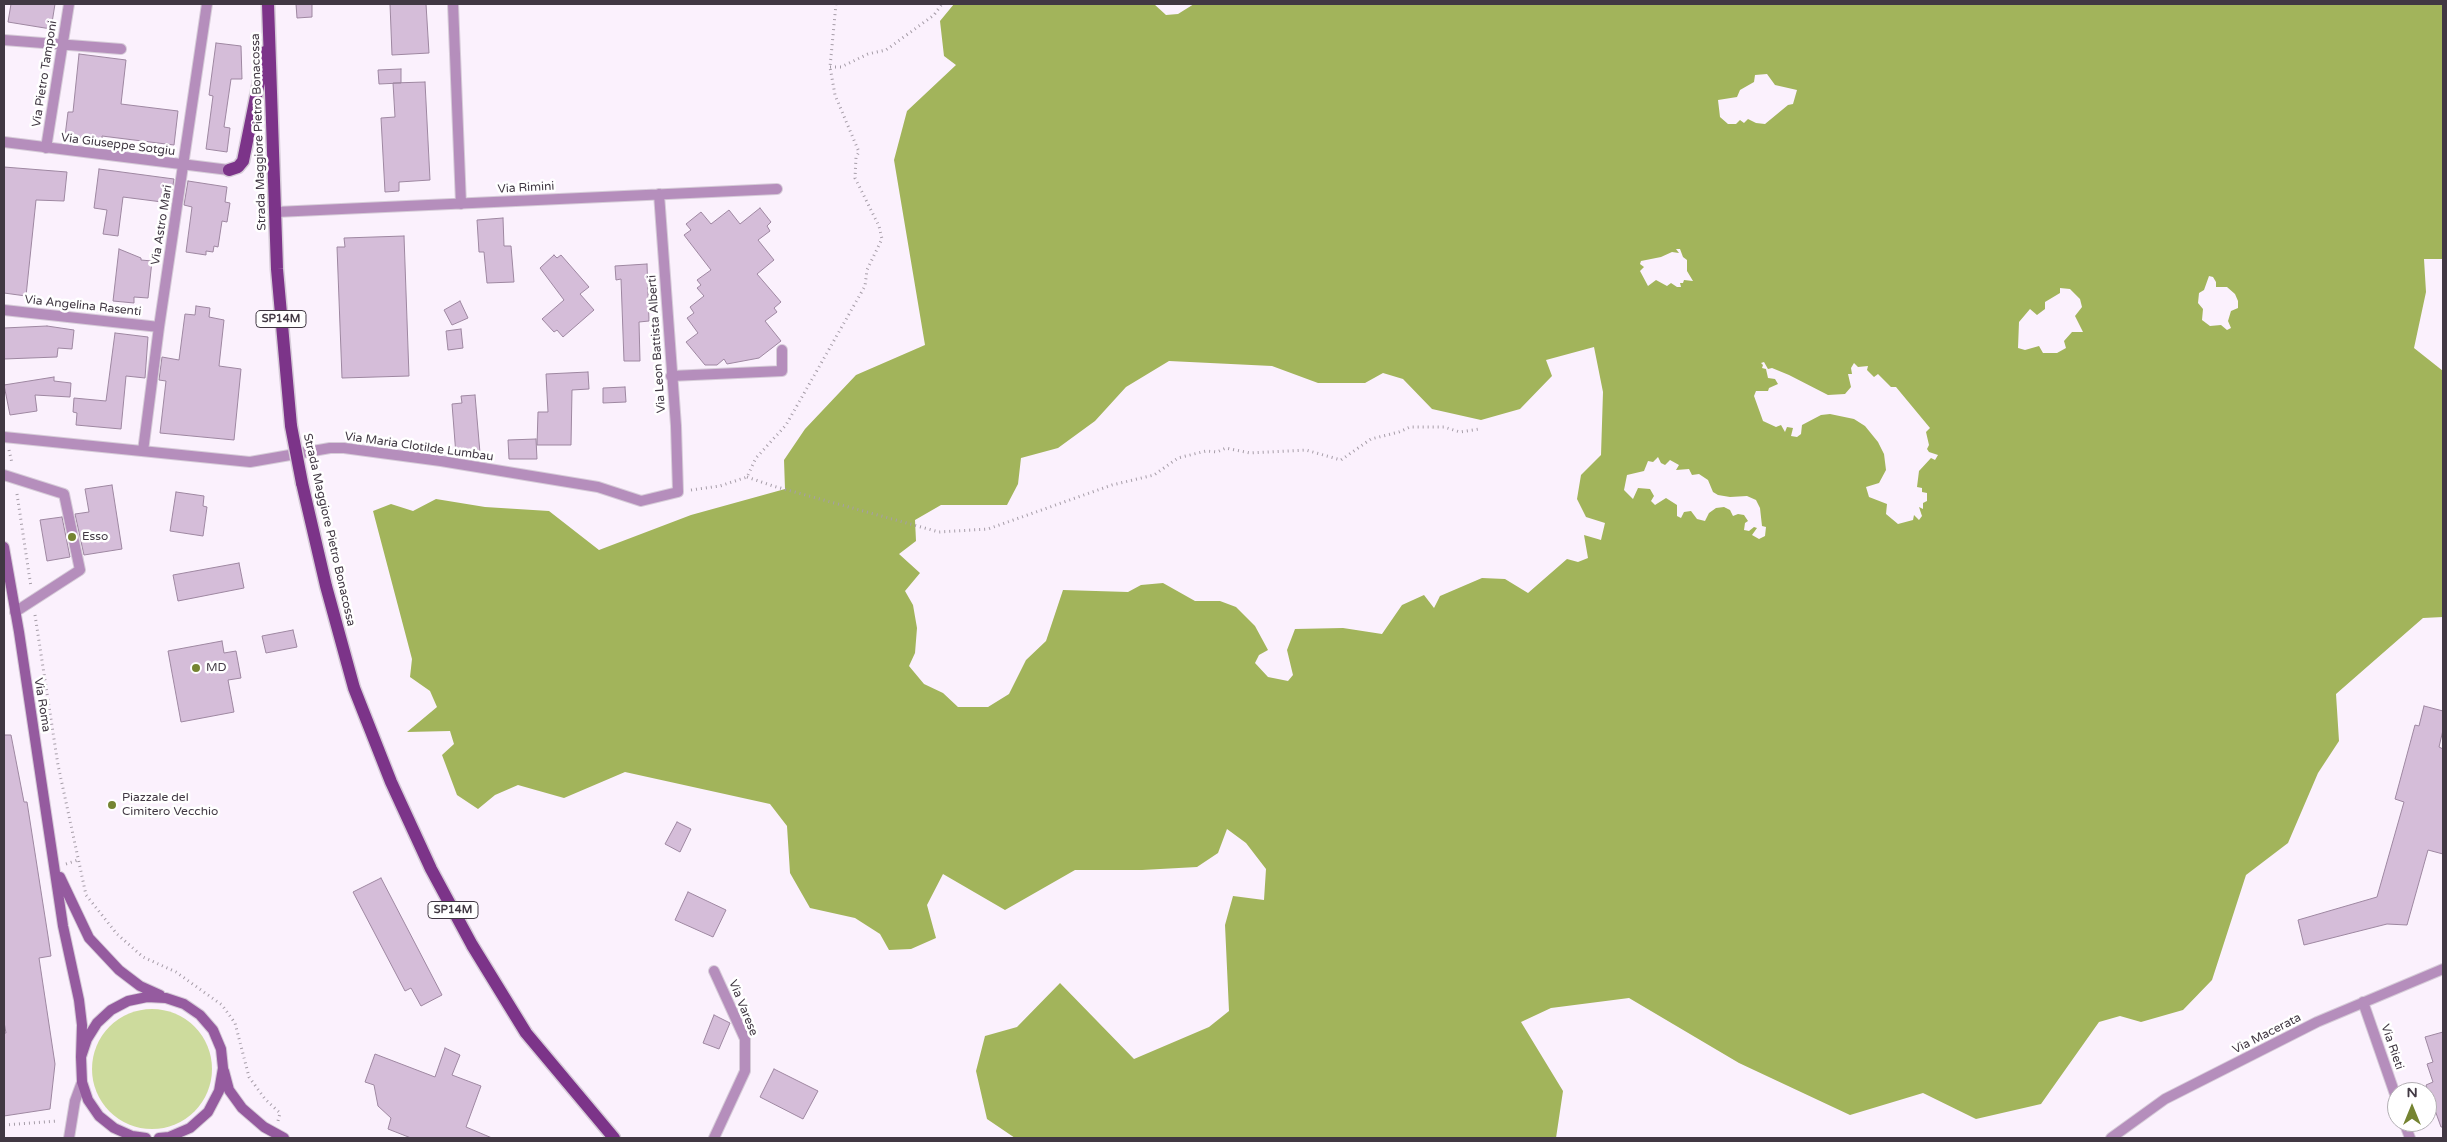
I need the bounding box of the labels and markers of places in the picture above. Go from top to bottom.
place label: Esso [82,530,108,544]
marker: Esso [66,531,78,543]
place label: MD [206,661,227,675]
marker: MD [190,662,202,674]
place label: Piazzale del Cimitero Vecchio [122,791,218,819]
marker: Piazzale del Cimitero Vecchio [106,799,118,811]

